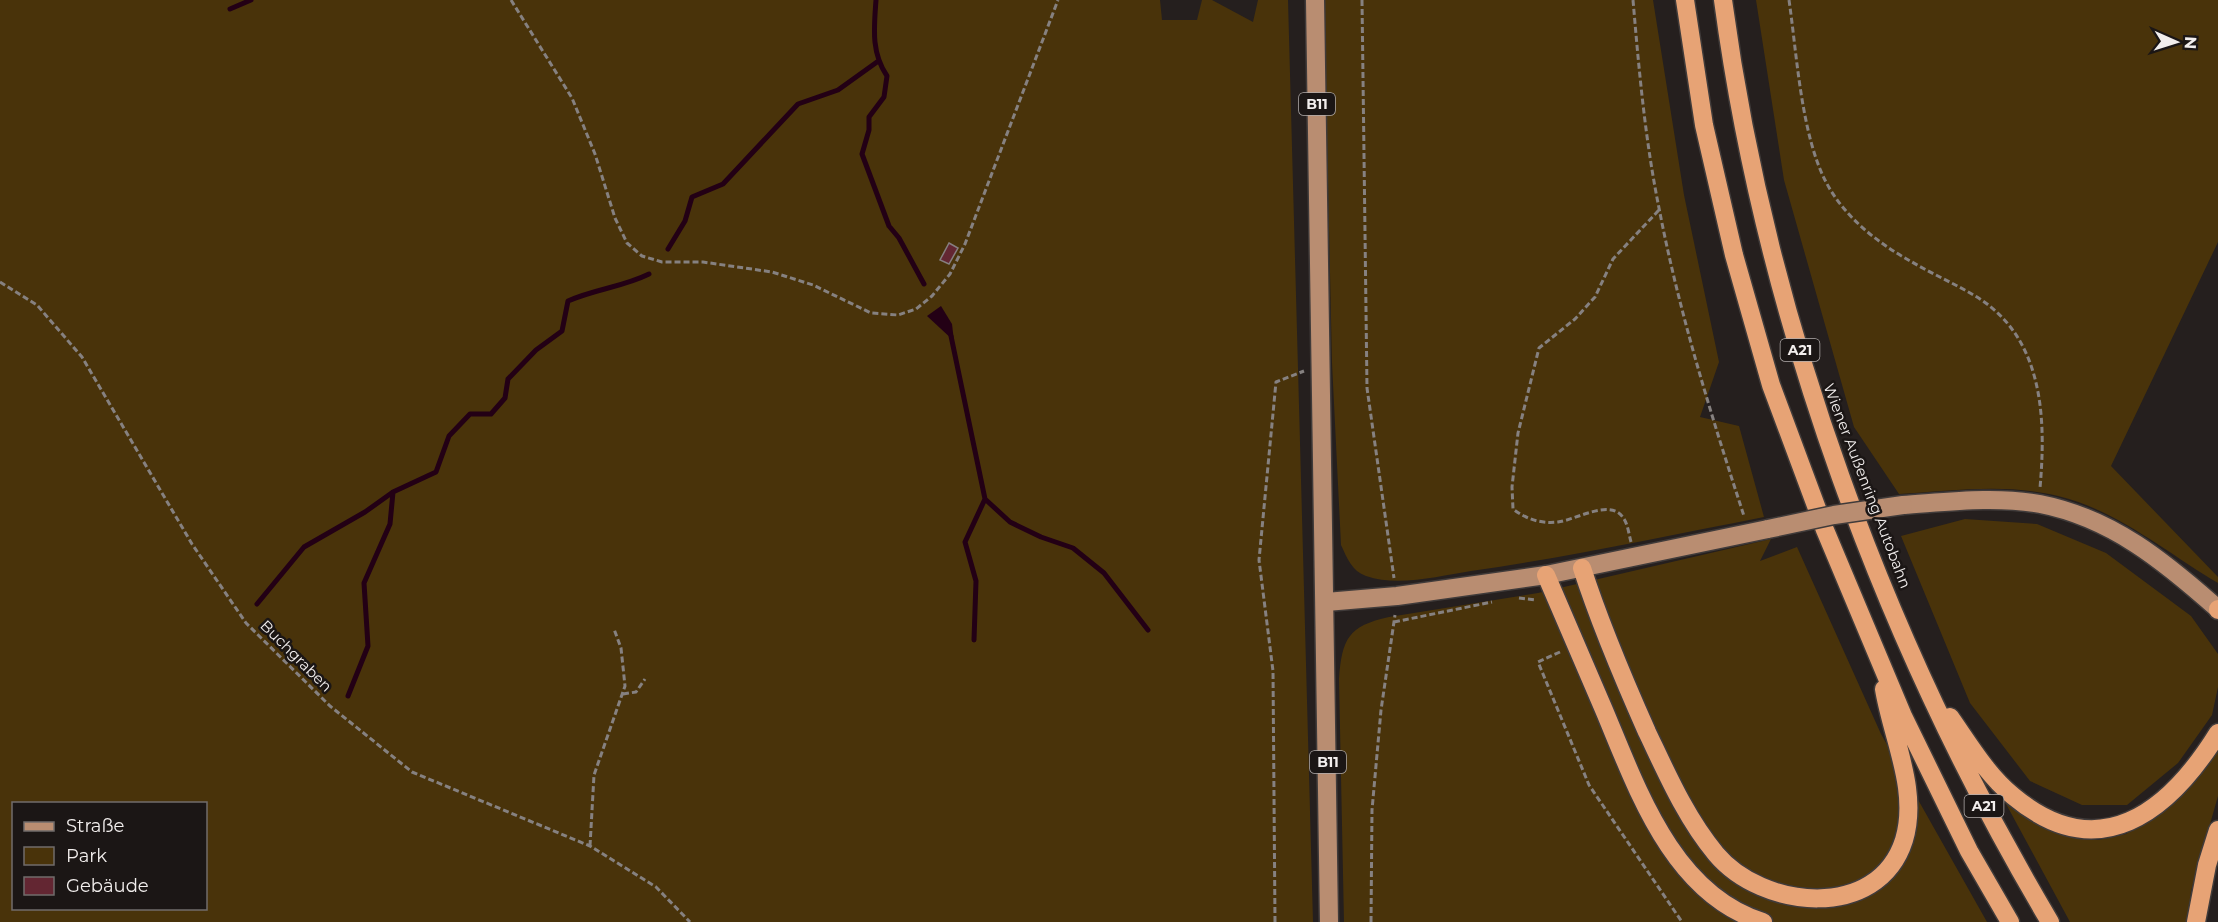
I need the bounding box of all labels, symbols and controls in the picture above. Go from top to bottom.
north arrow [2146,12,2206,72]
text: N [2181,36,2200,50]
road number: B11 [1299,93,1335,115]
road number: A21 [1780,339,1820,361]
street label: Wiener Außenring Autobahn [1820,381,1915,591]
street label: Buchgraben [256,616,336,696]
road number: B11 [1310,751,1346,773]
road number: A21 [1964,795,2004,817]
legend [12,802,207,910]
text: Straße [66,815,125,837]
text: Park [66,845,107,867]
text: Gebäude [66,875,149,897]

